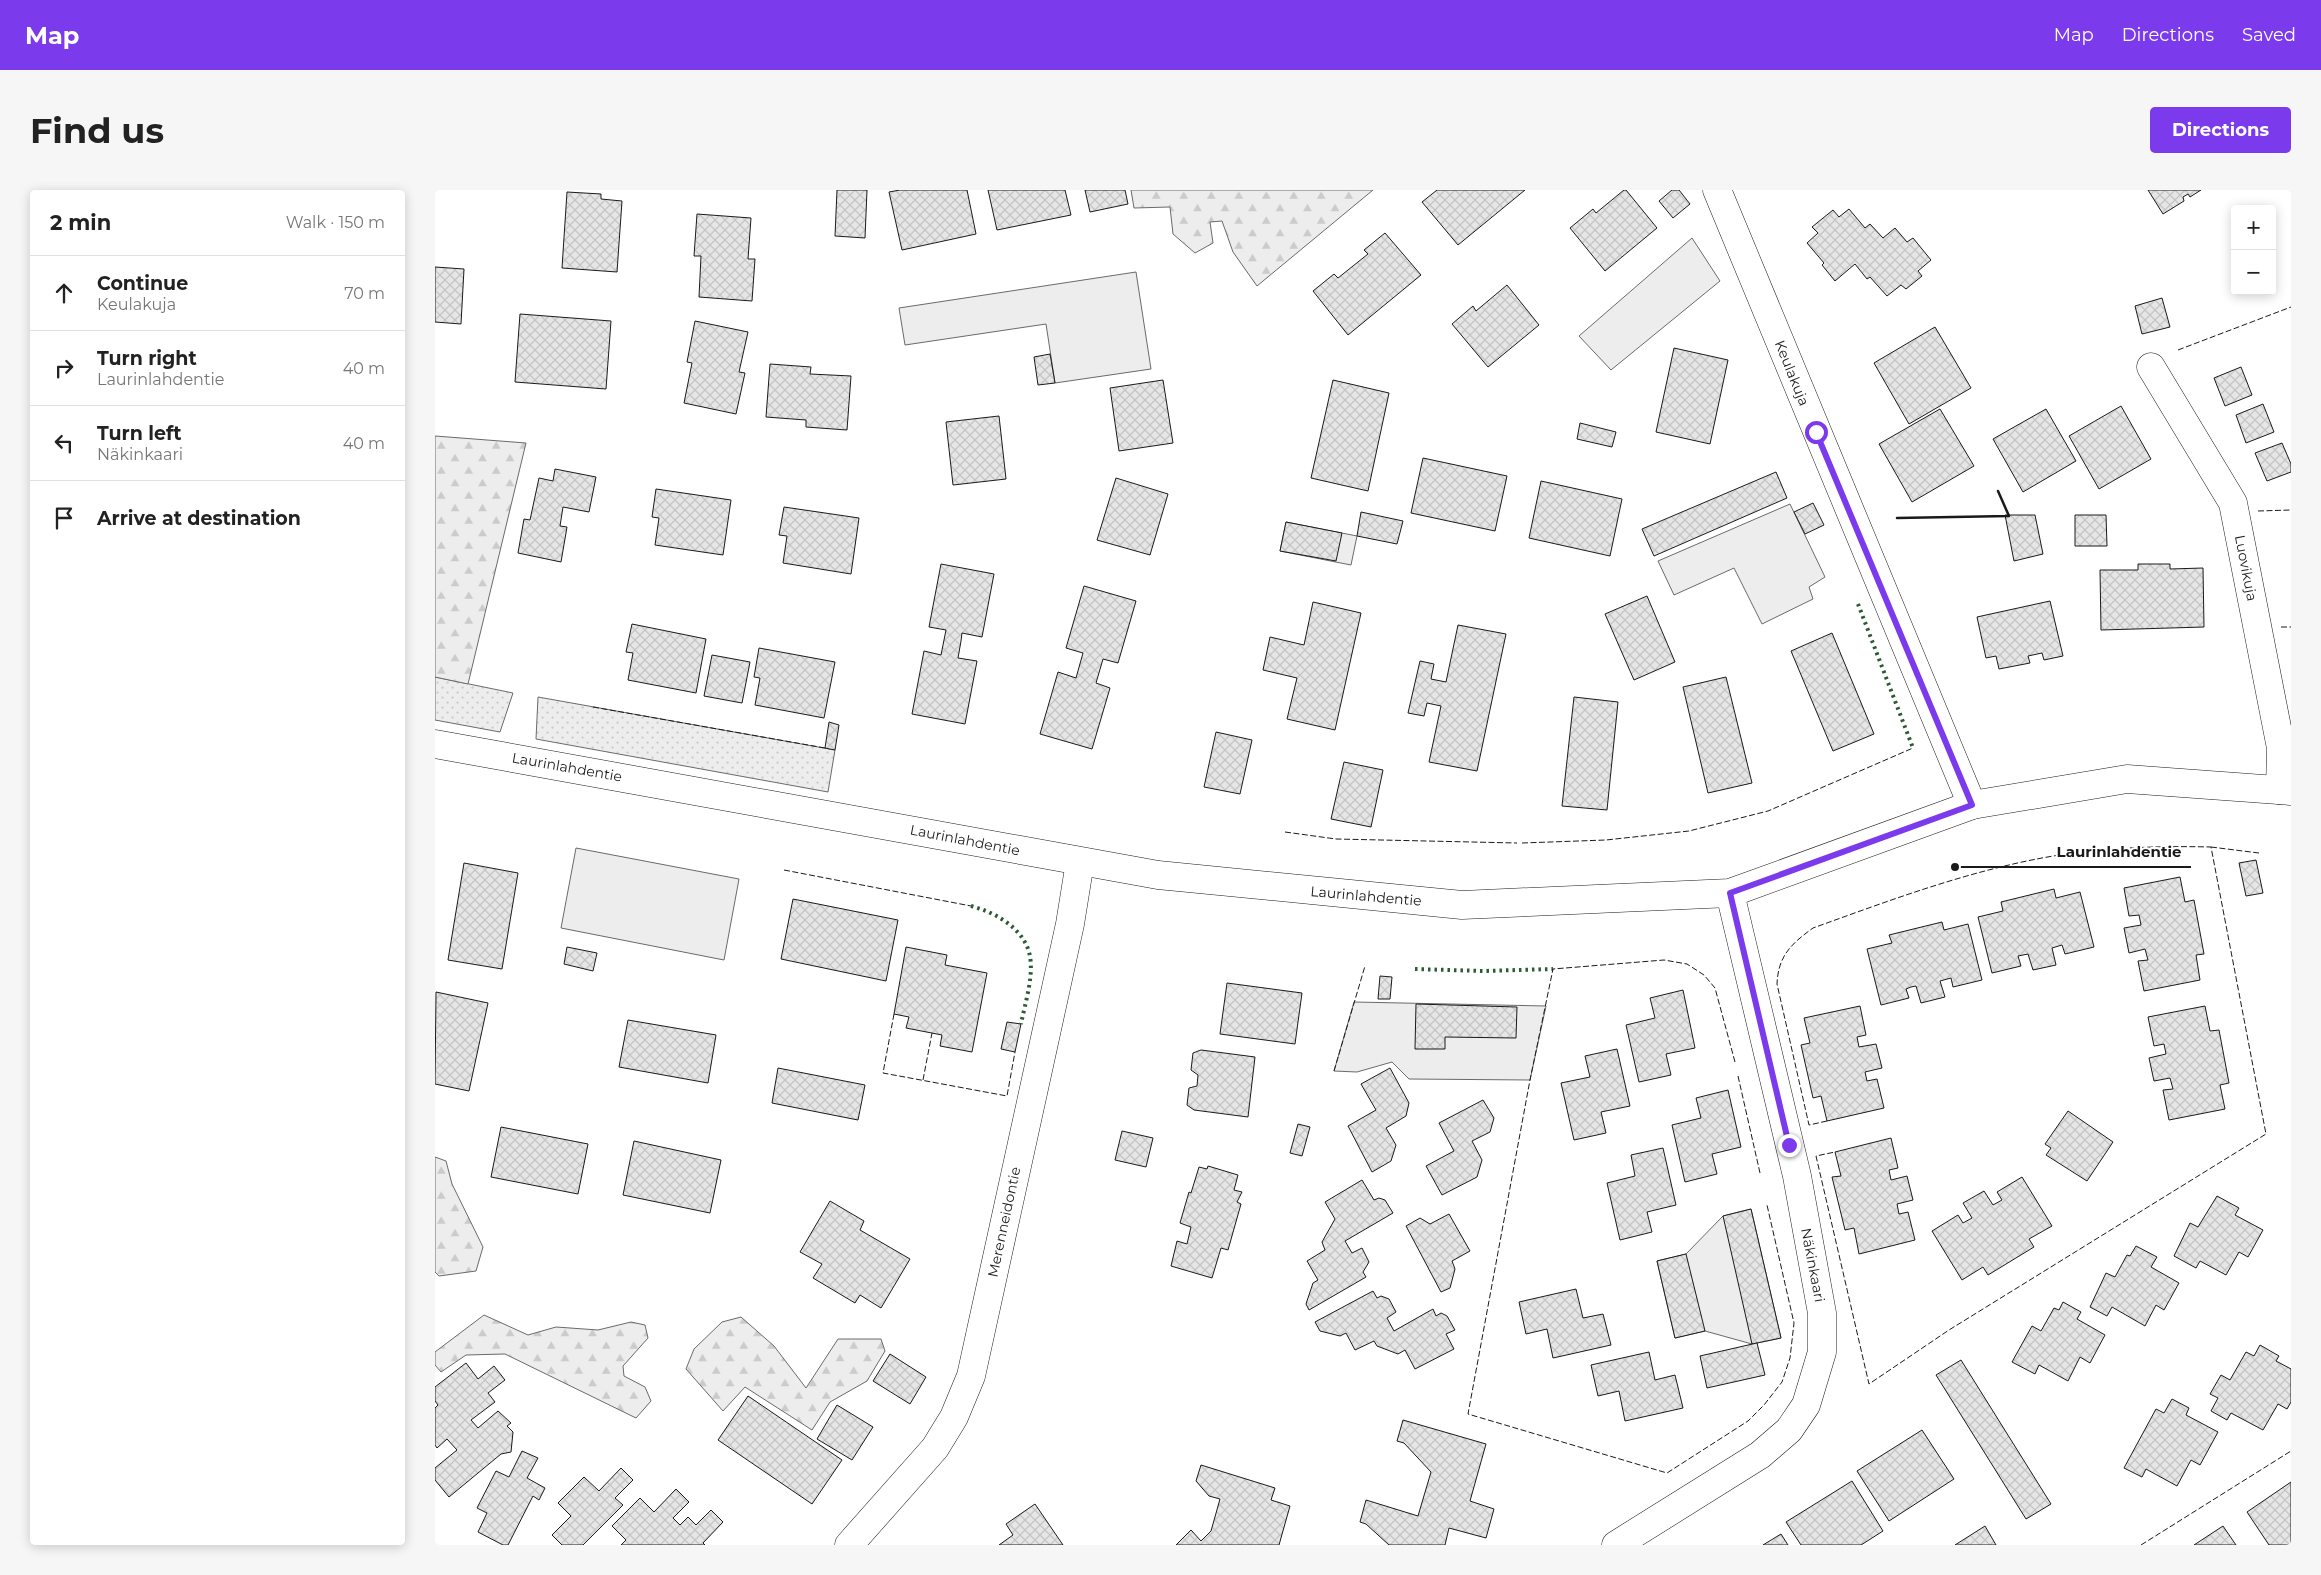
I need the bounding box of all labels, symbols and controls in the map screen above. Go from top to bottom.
text: Map [25,21,79,50]
text: Map [2054,24,2094,46]
text: Directions [2122,24,2214,46]
text: Saved [2242,24,2296,46]
button: Directions [2150,107,2291,153]
text: Find us [30,109,164,152]
map controls [2231,205,2276,295]
button: + [2231,205,2276,250]
text: 2 min [50,210,111,235]
text: Walk · 150 m [286,213,385,232]
button: − [2231,250,2276,295]
text: Continue [97,272,188,295]
icon: ahead [50,279,78,307]
text: 70 m [344,284,385,303]
text: Keulakuja [97,295,176,314]
street label: Keulakuja [1771,338,1813,408]
text: Turn right [97,347,197,370]
icon: right [50,354,78,382]
text: 40 m [343,359,385,378]
text: Laurinlahdentie [97,370,224,389]
route start [1805,421,1828,444]
text: Turn left [97,422,182,445]
icon: left [50,429,78,457]
text: 40 m [343,434,385,453]
text: Näkinkaari [97,445,183,464]
icon: arrive [50,504,78,532]
text: Arrive at destination [97,507,301,530]
street label: Luovikuja [2231,533,2261,603]
street label: Laurinlahdentie [511,748,623,786]
street label: Laurinlahdentie [909,821,1021,859]
callout: Laurinlahdentie [2046,837,2191,867]
text: Laurinlahdentie [2057,842,2181,861]
street label: Laurinlahdentie [1310,882,1422,910]
route end [1778,1134,1801,1157]
street label: Merenneidontie [984,1165,1024,1279]
street label: Näkinkaari [1797,1226,1829,1304]

